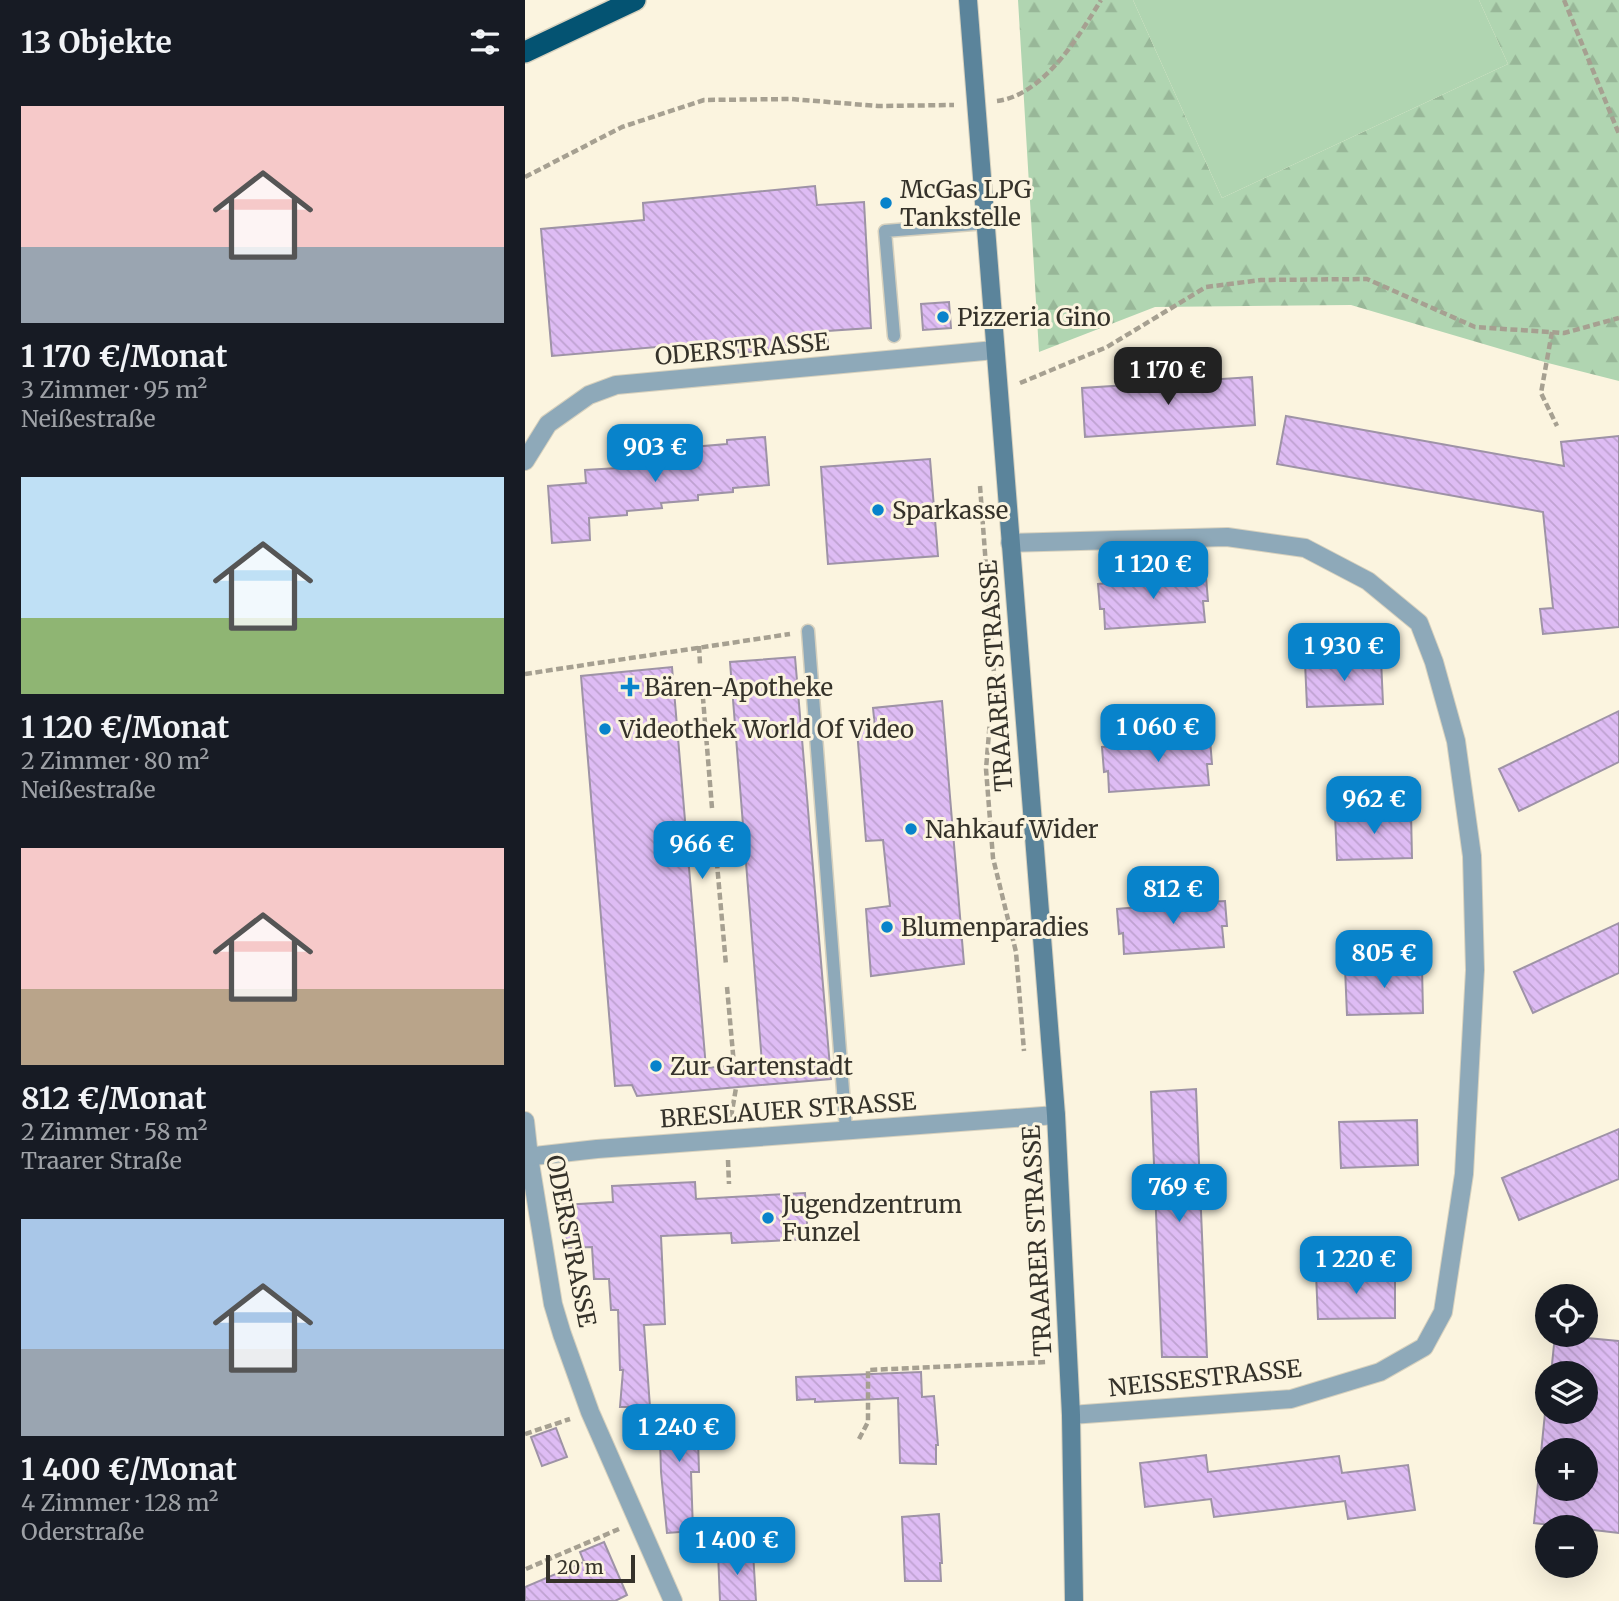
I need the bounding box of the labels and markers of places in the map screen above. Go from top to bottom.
place label: McGas LPG Tankstelle [900,174,1032,233]
marker: McGas LPG Tankstelle [878,195,894,211]
place label: Pizzeria Gino [957,302,1111,333]
marker: Pizzeria Gino [935,309,951,325]
pin: 1 170 € [1103,348,1233,407]
pin: 903 € [606,424,704,484]
place label: Sparkasse [892,495,1008,526]
marker: Sparkasse [870,502,886,518]
pin: 1 120 € [1088,542,1218,601]
pin: 1 930 € [1279,624,1409,683]
place label: Bären-Apotheke [644,672,833,703]
marker: Bären-Apotheke [622,679,638,695]
pin: 1 060 € [1093,704,1223,764]
place label: Videothek World Of Video [618,714,914,745]
marker: Videothek World Of Video [597,721,613,737]
pin: 962 € [1325,776,1423,836]
place label: Nahkauf Wider [925,814,1099,845]
marker: Nahkauf Wider [903,821,919,837]
pin: 966 € [653,822,751,881]
pin: 812 € [1124,866,1222,926]
place label: Blumenparadies [901,912,1089,943]
marker: Blumenparadies [879,919,895,935]
pin: 805 € [1335,930,1433,990]
place label: Zur Gartenstadt [670,1051,854,1082]
marker: Zur Gartenstadt [648,1058,664,1074]
pin: 769 € [1130,1164,1228,1224]
place label: Jugendzentrum Funzel [781,1189,962,1248]
marker: Jugendzentrum Funzel [760,1210,776,1226]
pin: 1 220 € [1291,1236,1421,1296]
pin: 1 240 € [614,1404,744,1464]
pin: 1 400 € [672,1518,802,1577]

